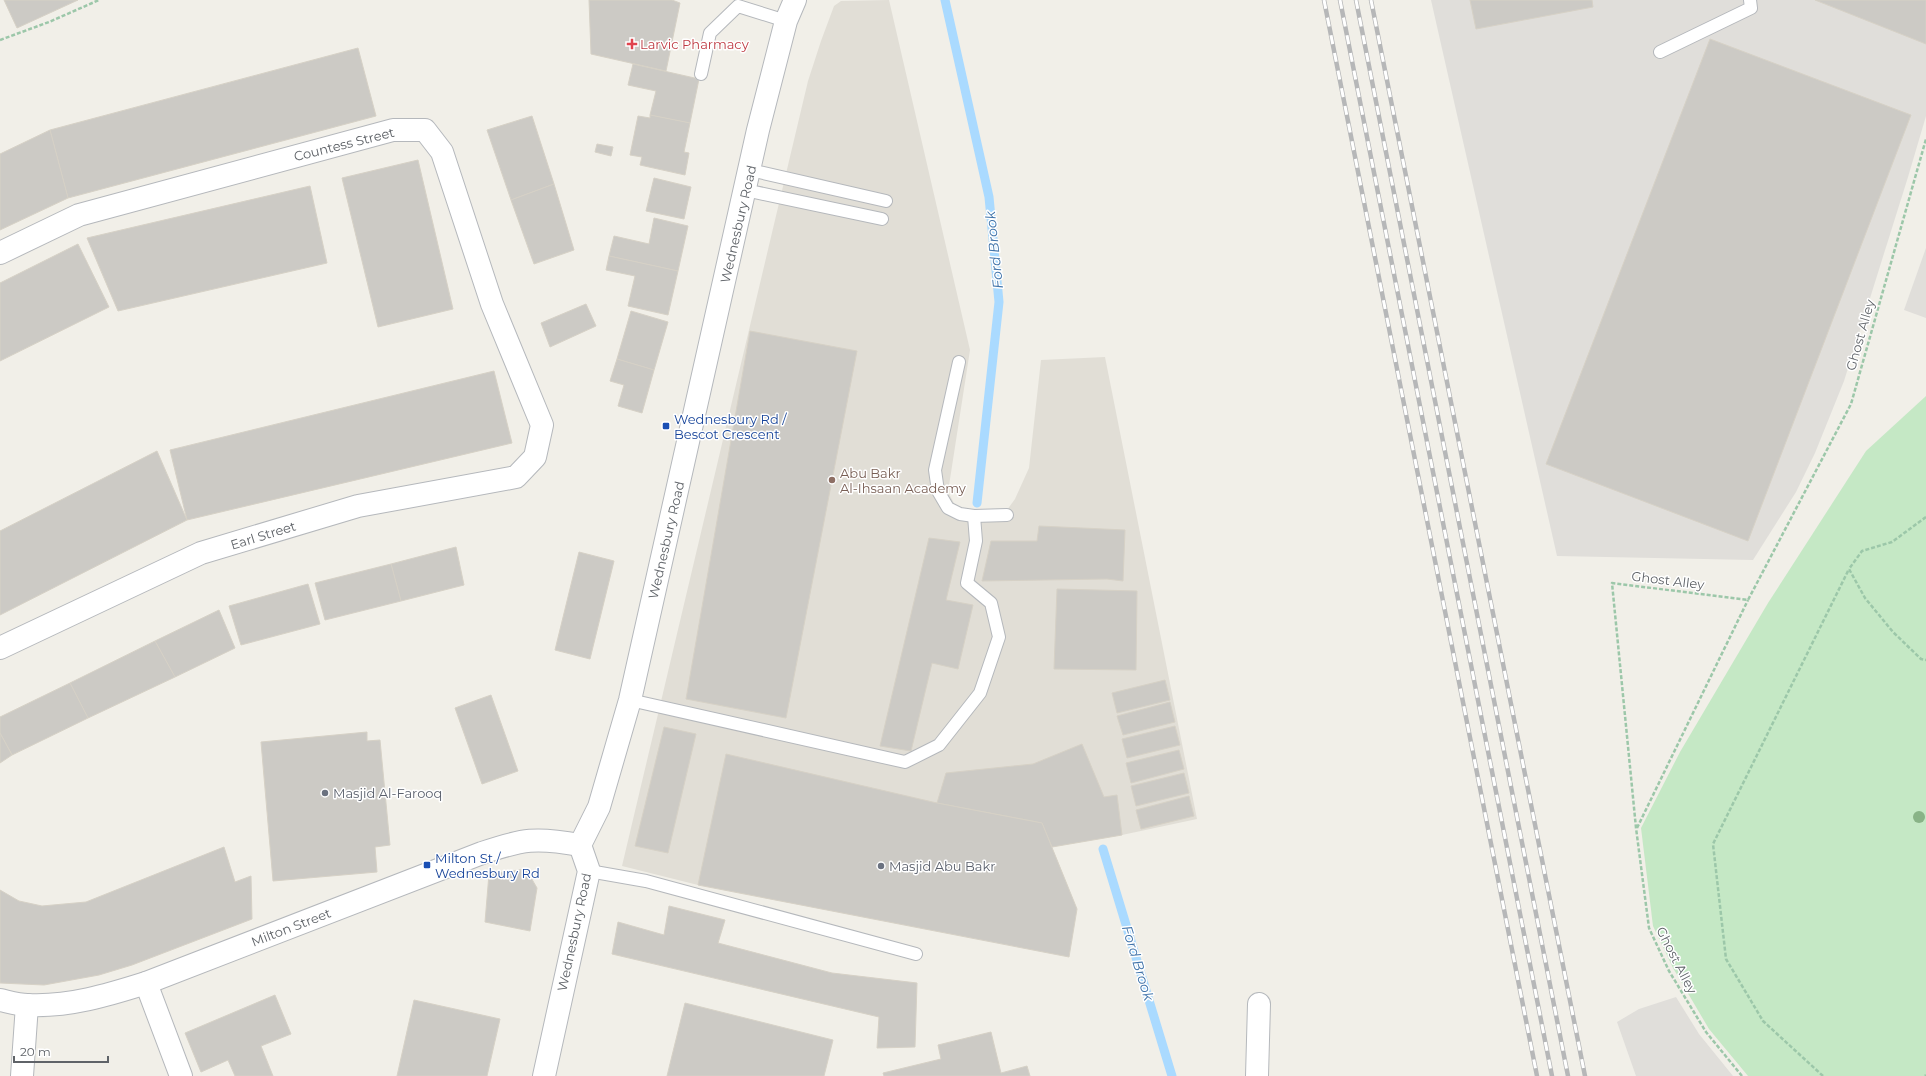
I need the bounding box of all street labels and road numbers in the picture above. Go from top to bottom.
street label: Countess Street [292,124,396,164]
street label: Wednesbury Road [717,163,759,285]
street label: Ghost Alley [1842,297,1878,372]
street label: Wednesbury Road [645,479,687,601]
street label: Earl Street [228,517,298,553]
street label: Ghost Alley [1631,568,1706,593]
street label: Wednesbury Road [554,871,594,993]
street label: Milton Street [249,904,333,950]
street label: Ghost Alley [1653,924,1701,997]

